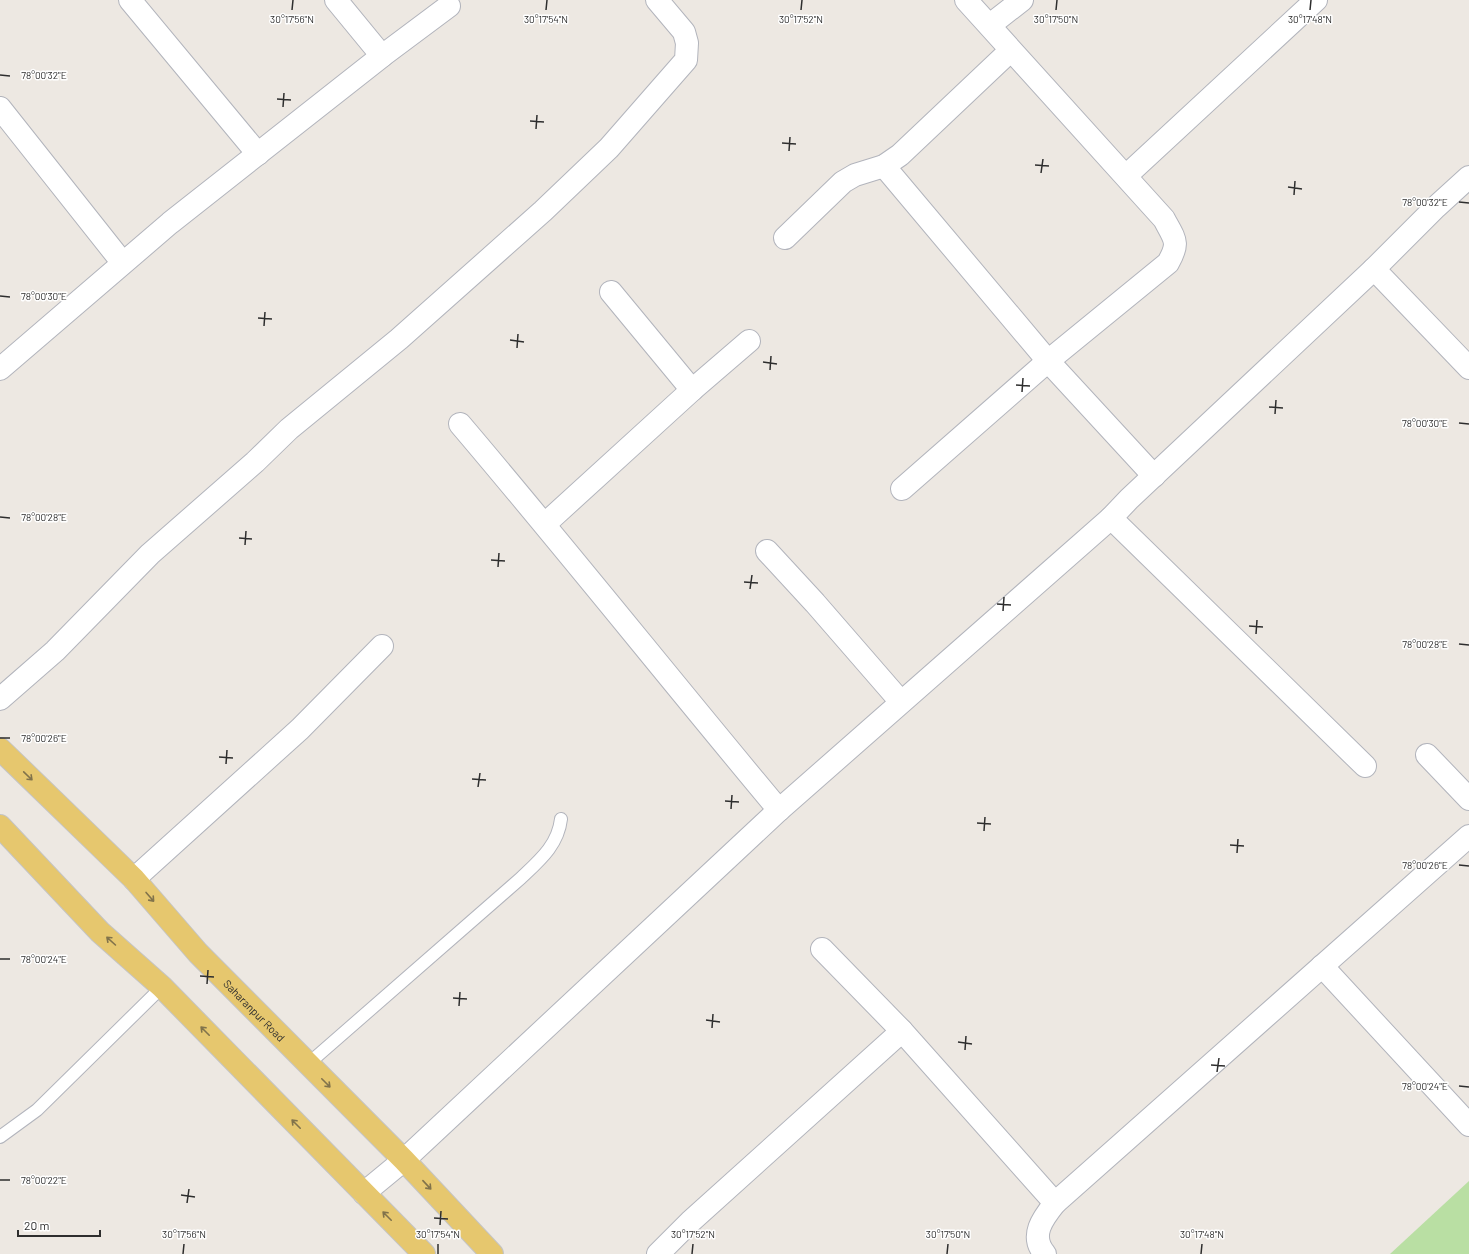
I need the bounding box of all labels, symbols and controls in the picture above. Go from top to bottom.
text: 30°17'56"N [270,13,314,25]
text: 30°17'54"N [524,13,568,25]
text: 30°17'52"N [779,13,823,25]
text: 30°17'50"N [1034,13,1078,25]
text: 30°17'48"N [1288,13,1332,25]
text: 78°00'32"E [21,69,67,81]
text: 78°00'32"E [1402,196,1448,208]
text: 78°00'30"E [21,290,67,302]
text: 78°00'30"E [1402,417,1448,429]
text: 78°00'28"E [21,511,67,523]
text: 78°00'28"E [1402,638,1448,650]
text: 78°00'26"E [21,732,67,744]
one-way arrow [23,771,33,781]
text: 78°00'26"E [1402,859,1448,871]
one-way arrow [145,892,154,903]
one-way arrow [105,937,116,946]
text: 78°00'24"E [21,953,67,965]
street label: Saharanpur Road [221,976,288,1044]
one-way arrow [200,1026,210,1036]
one-way arrow [321,1078,331,1087]
text: 78°00'24"E [1402,1080,1448,1092]
one-way arrow [291,1119,301,1129]
text: 78°00'22"E [21,1174,67,1186]
one-way arrow [422,1180,431,1190]
one-way arrow [382,1211,392,1221]
scale bar [18,1212,100,1238]
text: 20 m [24,1218,50,1232]
text: 30°17'56"N [162,1228,206,1240]
text: 30°17'54"N [416,1228,460,1240]
text: 30°17'52"N [671,1228,715,1240]
text: 30°17'50"N [926,1228,970,1240]
text: 30°17'48"N [1180,1228,1224,1240]

